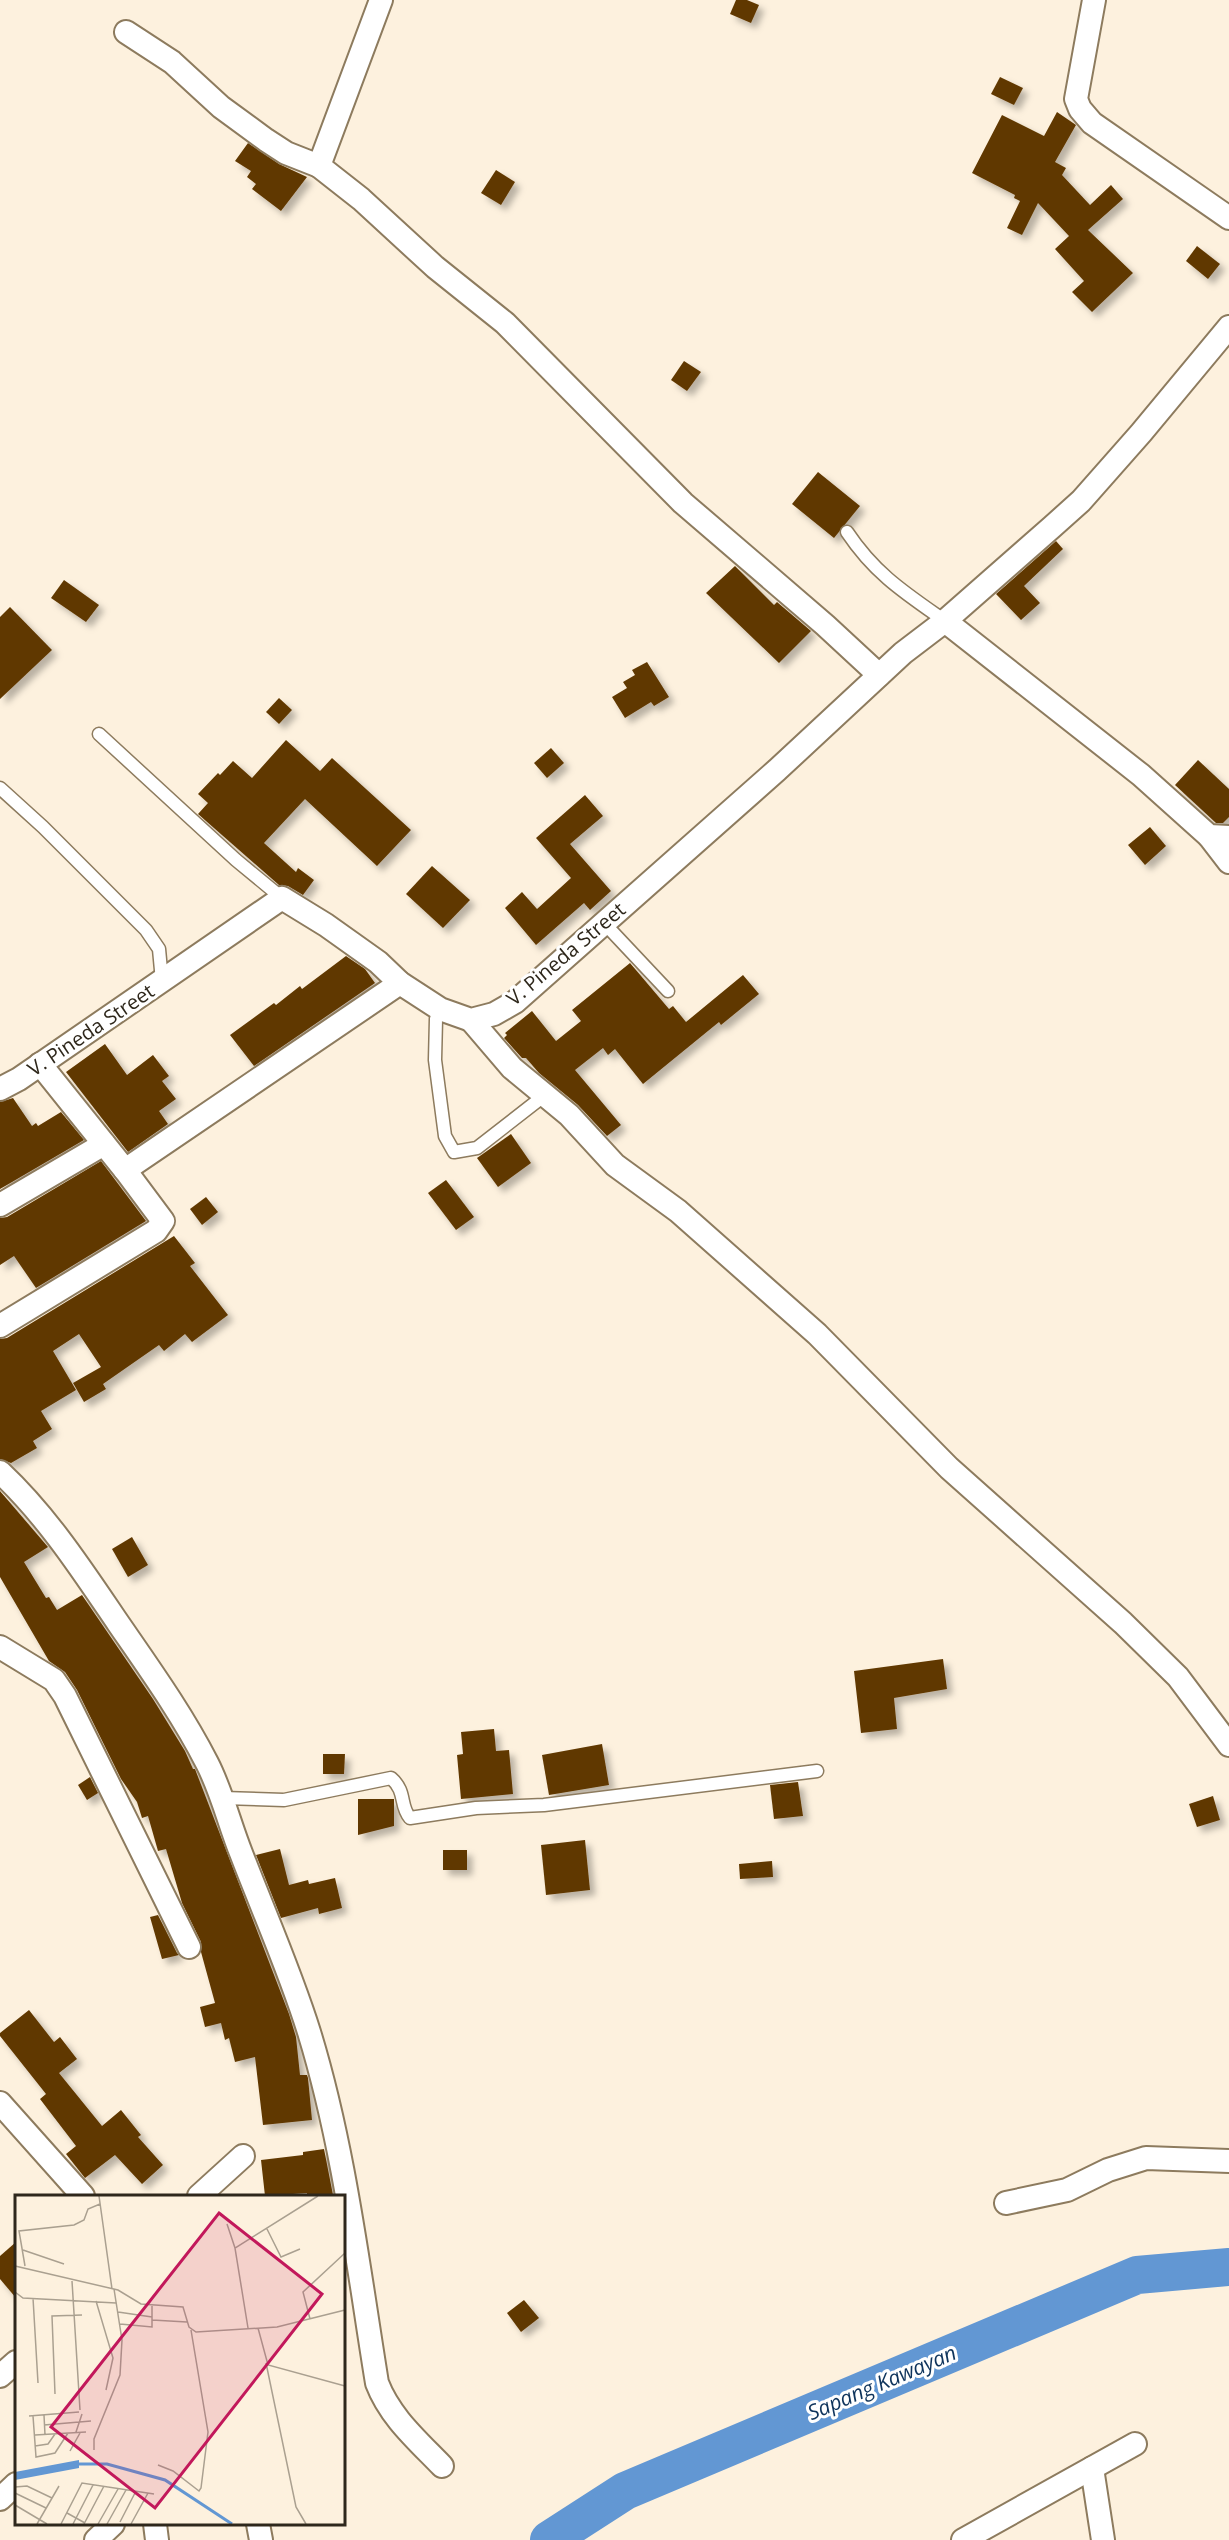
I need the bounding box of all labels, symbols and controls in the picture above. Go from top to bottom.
street label: V. Pineda Street [501,896,631,1011]
street label: V. Pineda Street [22,977,159,1082]
inset map [15,2195,345,2525]
water label: Sapang Kawayan [803,2338,960,2426]

